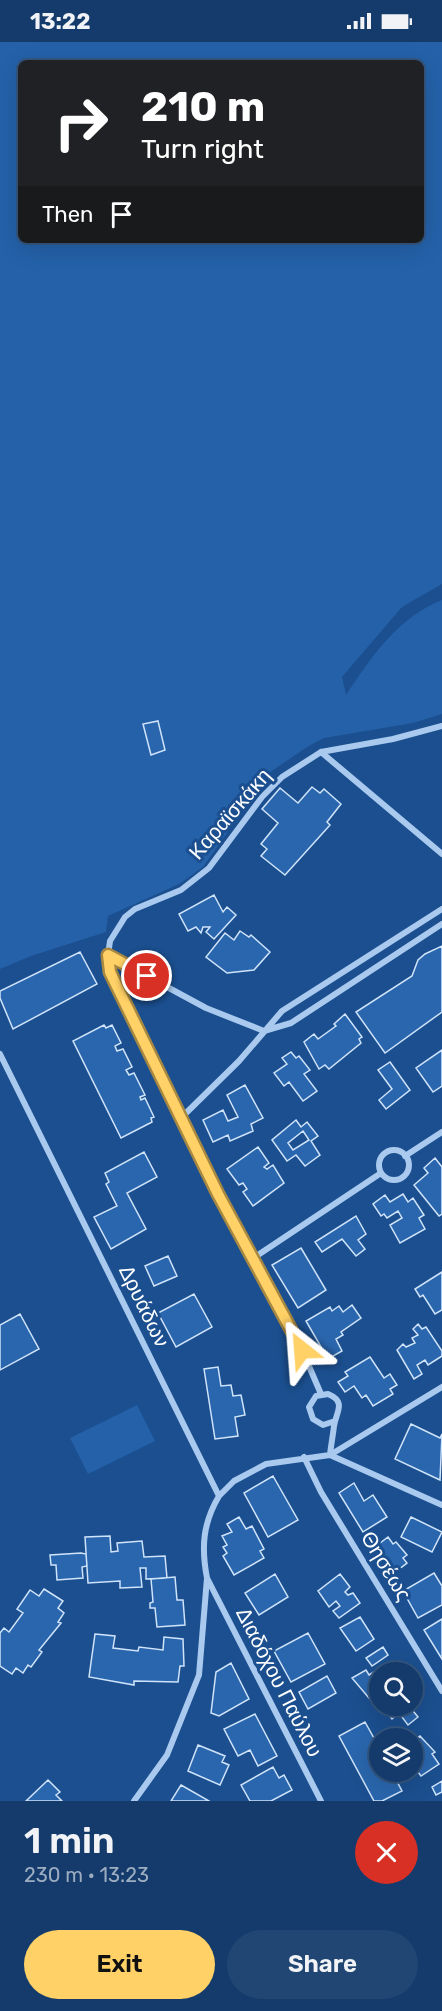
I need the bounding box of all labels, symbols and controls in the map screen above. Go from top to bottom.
text: 13:22 [30,8,90,35]
text: 210 m [141,82,265,132]
icon: right [42,84,120,162]
text: Turn right [141,133,264,165]
icon: arrive [105,198,138,231]
text: Then [42,201,93,228]
street label: Καραϊσκάκη [183,763,276,864]
pin [121,950,172,1001]
icon: arrive [130,959,163,992]
street label: Δρυάδων [114,1261,175,1351]
position arrow [270,1318,334,1382]
street label: Θησέως [356,1526,417,1605]
street label: Διαδόχου Παύλου [231,1603,328,1761]
map controls [369,1662,423,1782]
button: search [369,1662,423,1716]
button: layers [369,1728,423,1782]
text: 1 min [24,1819,115,1862]
button: close [355,1821,418,1884]
text: 230 m · 13:23 [24,1863,149,1887]
button: Exit [24,1930,215,1999]
button: Share [227,1930,418,1999]

